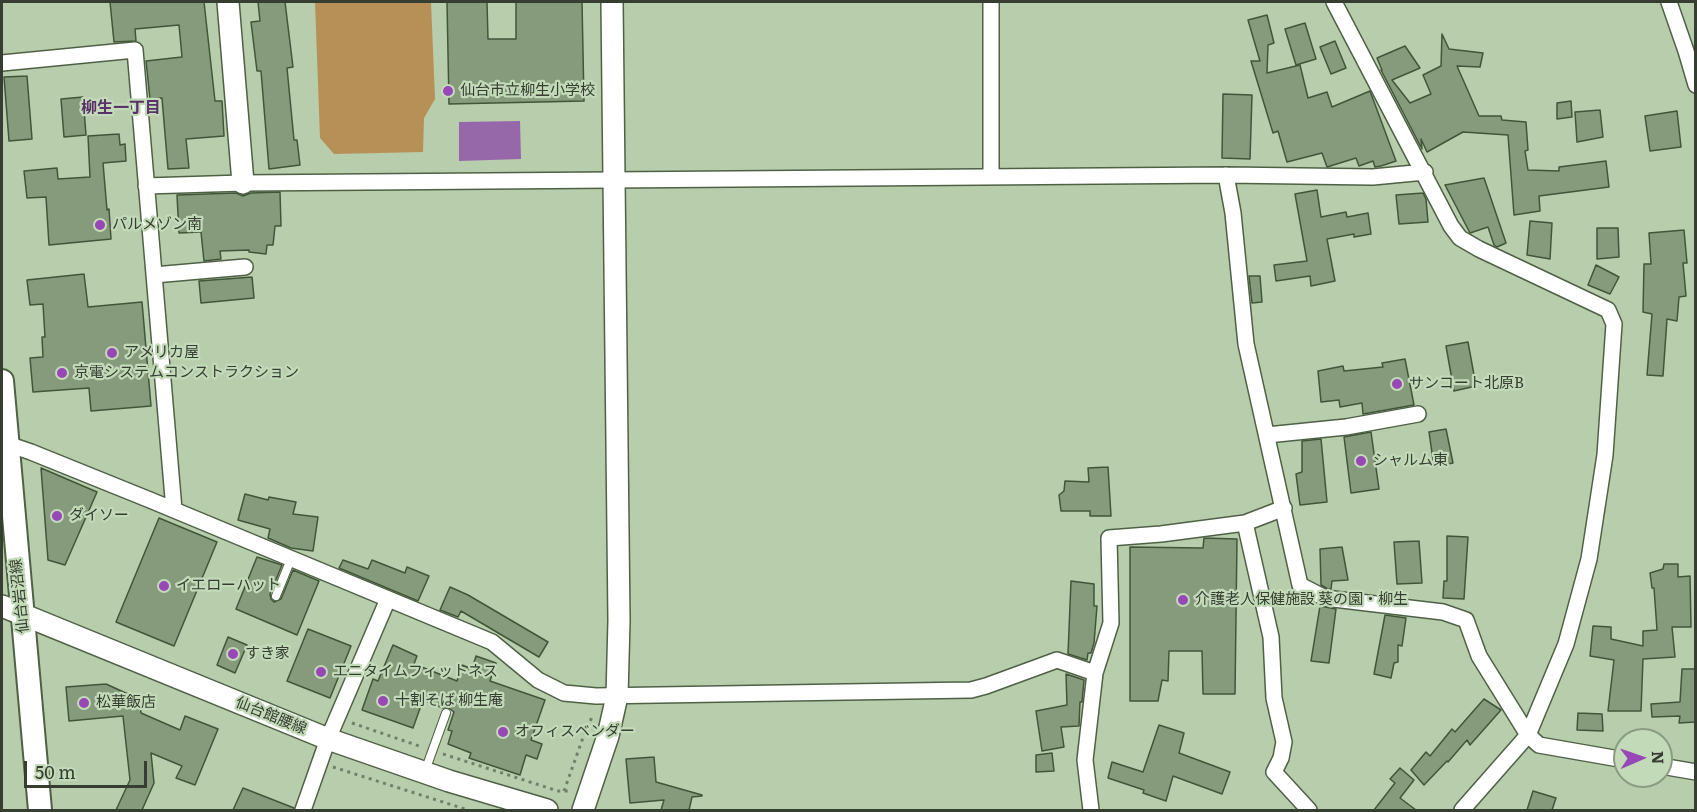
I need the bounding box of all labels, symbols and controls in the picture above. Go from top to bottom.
place label: 仙台市立柳生小学校 [460,82,595,100]
marker: 仙台市立柳生小学校 [441,84,455,98]
district label: 柳生一丁目 [81,98,161,118]
place label: パルメゾン南 [112,216,202,234]
marker: パルメゾン南 [93,218,107,232]
place label: アメリカ屋 [124,344,199,362]
marker: アメリカ屋 [105,346,119,360]
place label: 京電システムコンストラクション [74,364,299,382]
marker: 京電システムコンストラクション [55,366,69,380]
place label: サンコート北原B [1409,375,1524,393]
marker: サンコート北原B [1390,377,1404,391]
place label: シャルム東 [1373,452,1448,470]
marker: シャルム東 [1354,454,1368,468]
place label: ダイソー [69,507,129,525]
marker: ダイソー [50,509,64,523]
street label: 仙台岩沼線 [7,558,33,634]
place label: イエローハット [176,577,281,595]
marker: イエローハット [157,579,171,593]
place label: 介護老人保健施設 葵の園・柳生 [1195,591,1408,609]
marker: 介護老人保健施設 葵の園・柳生 [1176,593,1190,607]
place label: すき家 [245,645,290,663]
marker: すき家 [226,647,240,661]
place label: エニタイムフィットネス [333,663,498,681]
marker: エニタイムフィットネス [314,665,328,679]
place label: 十割そば 柳生庵 [395,692,503,710]
place label: 松華飯店 [96,694,156,712]
street label: 仙台館腰線 [233,694,309,738]
marker: 十割そば 柳生庵 [376,694,390,708]
marker: 松華飯店 [77,696,91,710]
place label: オフィスベンダー [515,723,635,741]
marker: オフィスベンダー [496,725,510,739]
north arrow [1613,728,1673,788]
scale bar [27,749,150,787]
text: N [1647,750,1671,765]
text: 50 m [35,758,76,785]

